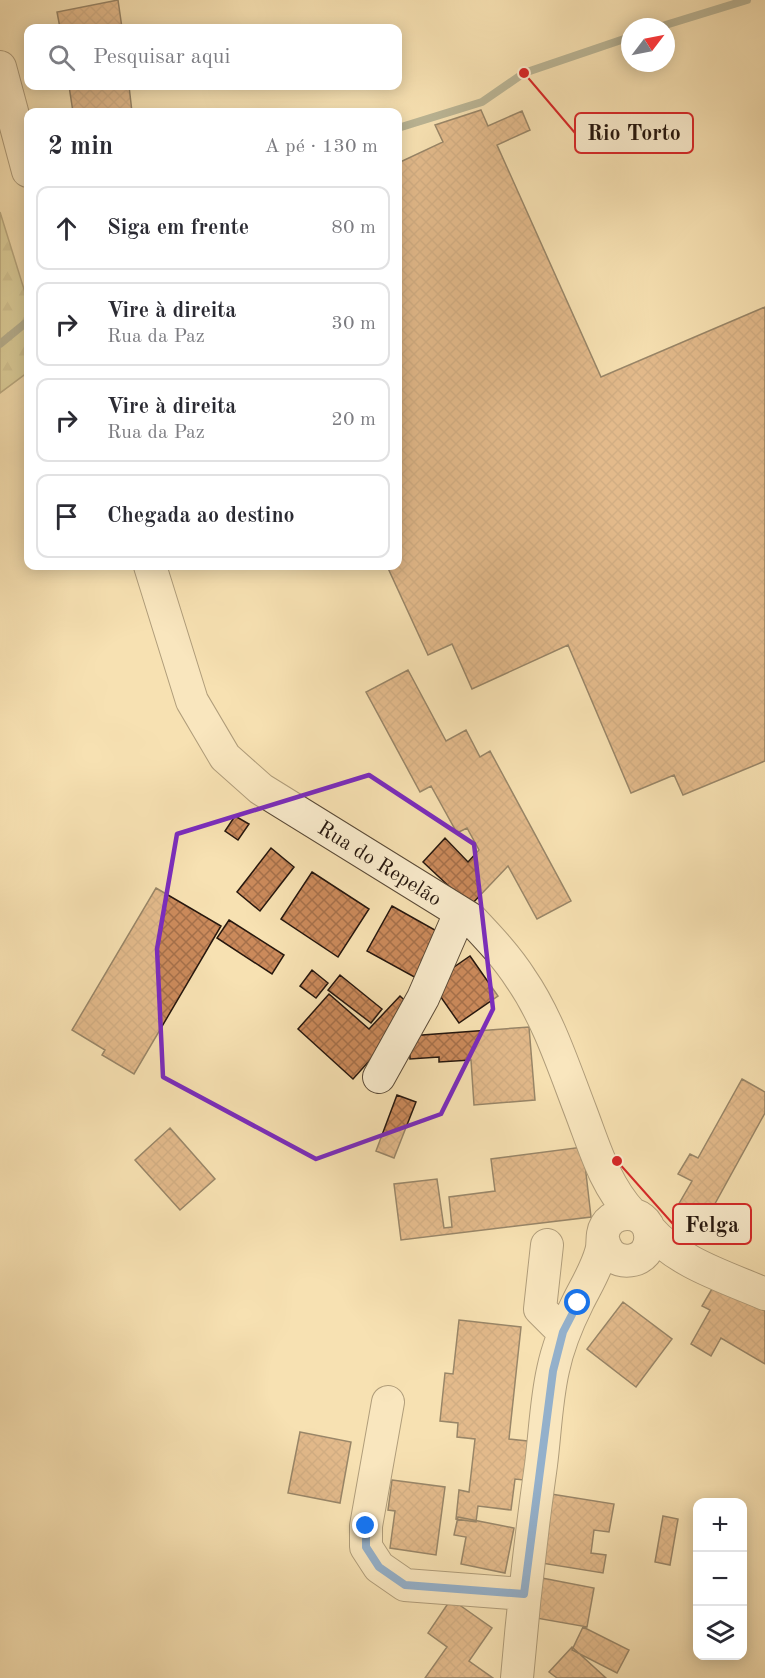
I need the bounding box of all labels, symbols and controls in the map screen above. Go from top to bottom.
north arrow [621,18,675,72]
search box [24,24,402,90]
icon: search [45,41,78,74]
text: Pesquisar aqui [93,46,230,68]
callout: Rio Torto [575,113,693,153]
text: Rio Torto [587,123,681,145]
text: 2 min [48,134,113,160]
text: A pé · 130 m [264,137,378,157]
icon: ahead [50,212,83,245]
text: Siga em frente [107,217,249,239]
text: 80 m [331,218,376,238]
text: Vire à direita [107,300,237,322]
icon: right [50,308,83,341]
text: 30 m [331,314,376,334]
text: Rua da Paz [107,327,205,347]
text: Vire à direita [107,396,237,418]
icon: right [50,404,83,437]
text: 20 m [331,410,376,430]
text: Rua da Paz [107,423,205,443]
icon: arrive [50,500,83,533]
text: Chegada ao destino [107,505,295,527]
street label: Rua do Repelão [314,818,445,911]
callout: Felga [673,1204,751,1244]
text: Felga [685,1215,739,1237]
route start [564,1289,590,1315]
map controls [693,1498,747,1660]
button: + [693,1498,747,1552]
route end [352,1512,378,1538]
button: − [693,1552,747,1606]
button: layers [693,1606,747,1660]

